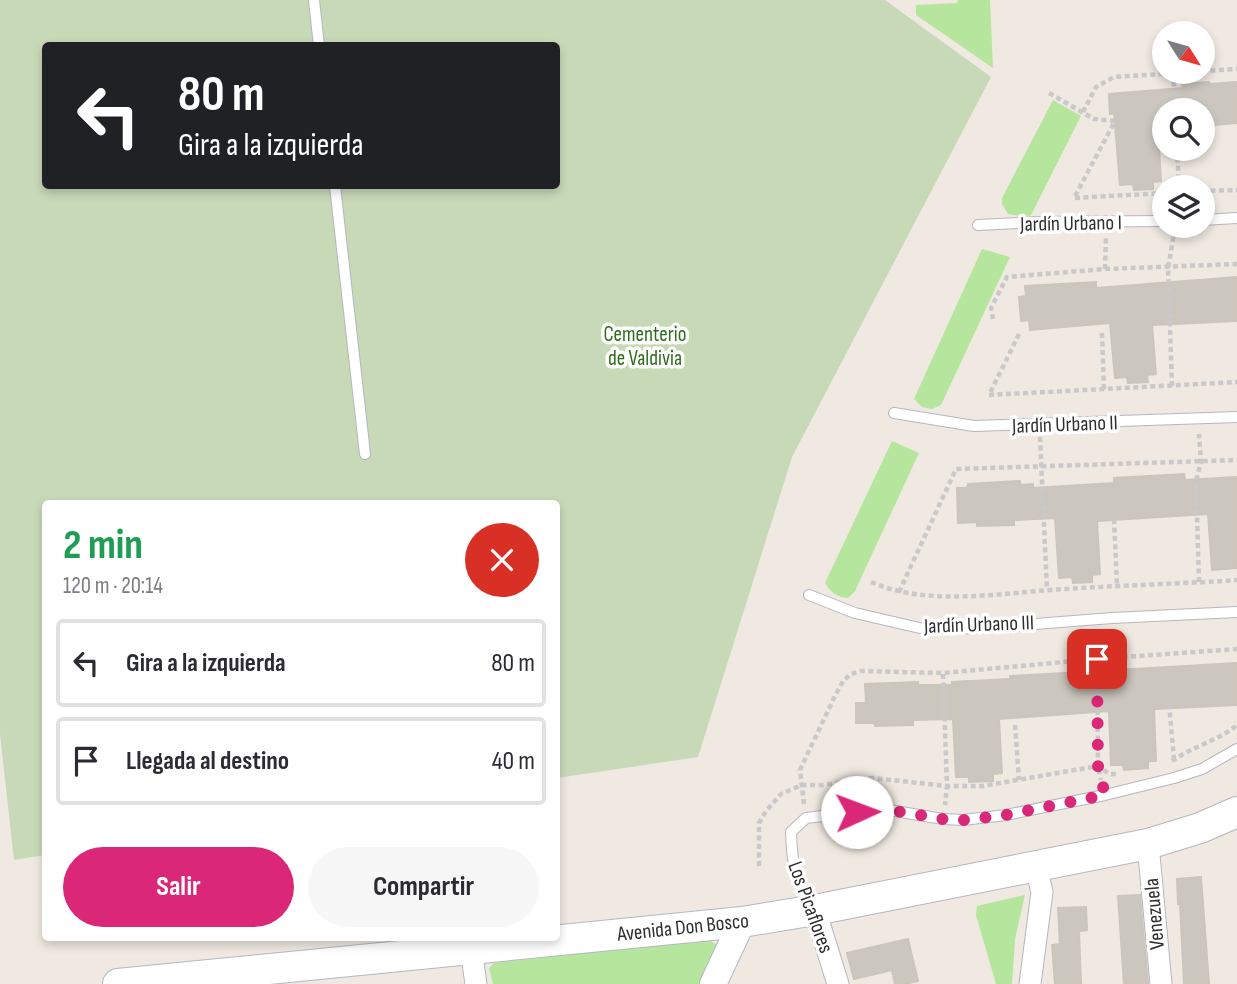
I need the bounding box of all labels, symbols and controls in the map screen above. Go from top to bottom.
north arrow [1152,21,1214,84]
map controls [1152,21,1215,238]
text: 80 m [178,66,265,125]
icon: left [63,70,154,161]
button: search [1152,98,1215,161]
text: Gira a la izquierda [178,126,364,165]
button: layers [1152,175,1215,238]
street label: Jardín Urbano I [1019,210,1122,237]
park label: Cementerio de Valdivia [604,322,686,371]
street label: Jardín Urbano II [1011,410,1118,439]
text: 2 min [63,520,143,571]
button: close [465,523,539,597]
text: 120 m · 20:14 [63,572,163,600]
street label: Jardín Urbano III [923,610,1034,639]
pin [1067,629,1127,689]
icon: arrive [1078,640,1116,678]
icon: left [67,644,105,682]
text: Gira a la izquierda [126,648,286,679]
text: 80 m [491,648,535,679]
icon: arrive [67,742,105,780]
text: Llegada al destino [126,746,289,777]
text: 40 m [492,746,535,777]
position arrow [820,775,894,849]
button: Salir [63,847,294,927]
button: Compartir [308,847,539,927]
street label: Los Picaflores [782,858,839,956]
street label: Venezuela [1139,877,1170,951]
street label: Avenida Don Bosco [615,908,750,947]

